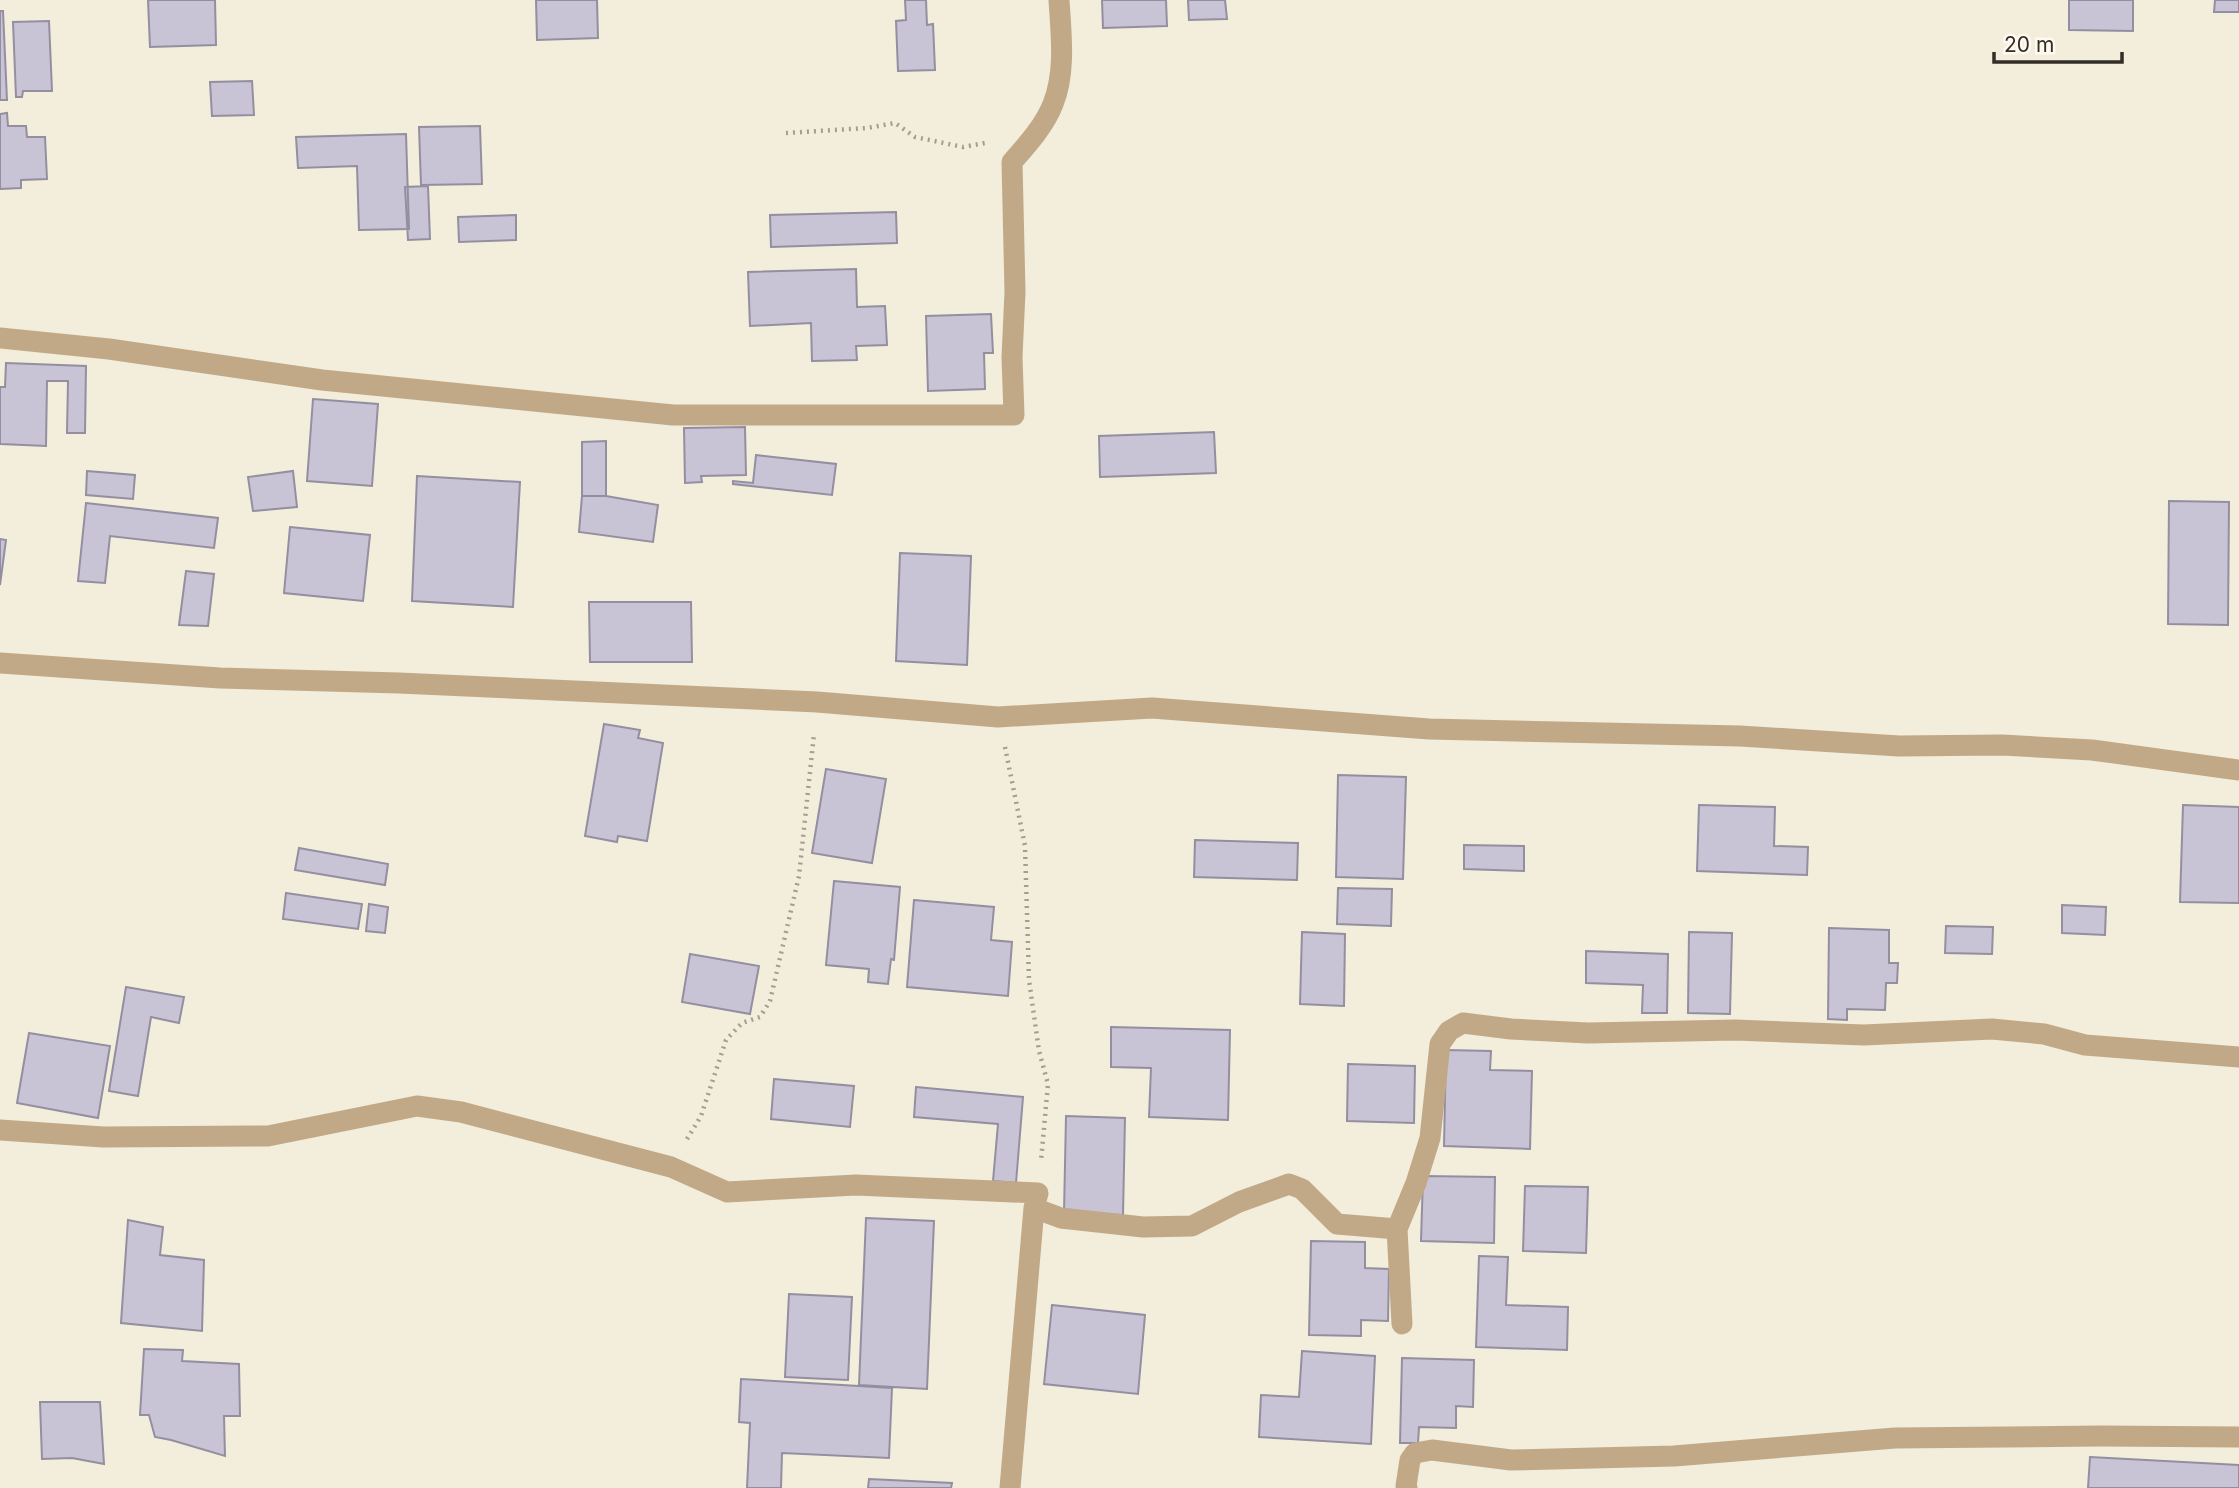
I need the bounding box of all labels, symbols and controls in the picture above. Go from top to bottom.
scale bar [1994,21,2122,65]
text: 20 m [2004,32,2054,57]

